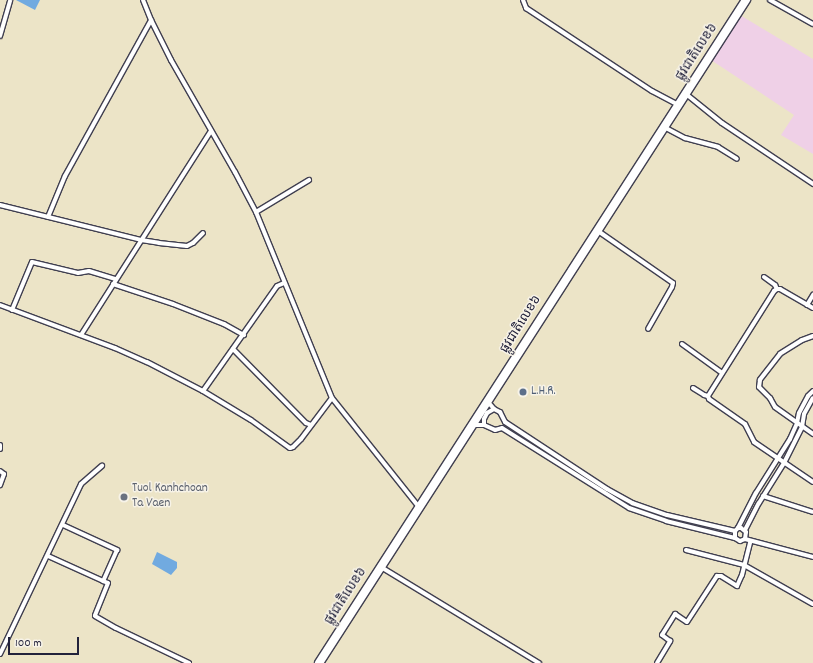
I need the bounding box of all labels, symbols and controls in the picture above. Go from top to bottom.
street label: ផ្លូវជាតិលេខ៦ [674,21,722,85]
street label: ផ្លូវជាតិលេខ៦ [498,293,546,357]
place label: L.H.R. [531,384,556,400]
marker: L.H.R. [518,387,528,397]
place label: Tuol Kanhchoan Ta Vaen [132,482,208,513]
marker: Tuol Kanhchoan Ta Vaen [119,492,129,502]
street label: ផ្លូវជាតិលេខ៦ [323,565,371,629]
scale bar [10,629,81,655]
text: 100 m [15,635,42,652]

